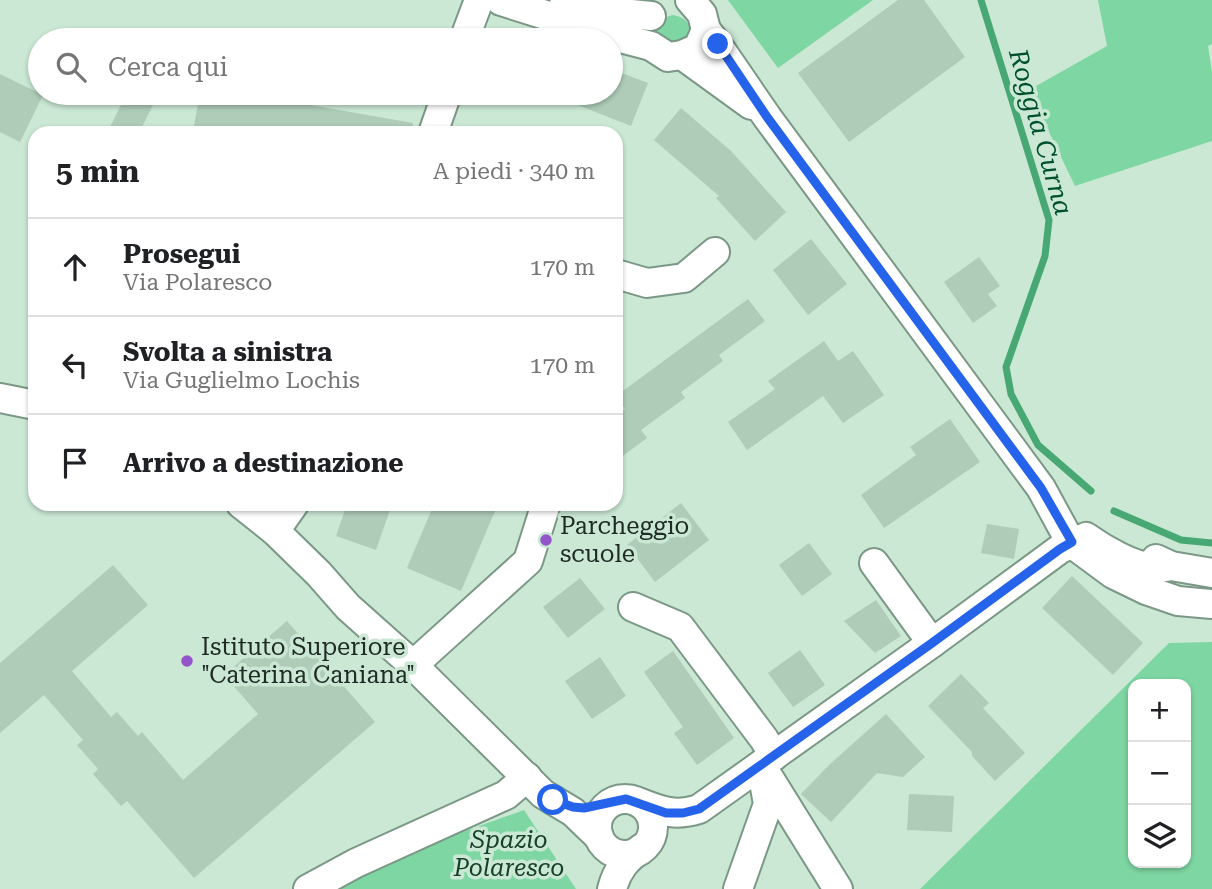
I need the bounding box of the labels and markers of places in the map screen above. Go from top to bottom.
place label: Parcheggio scuole [560,512,689,568]
marker: Parcheggio scuole [538,532,554,548]
place label: Istituto Superiore "Caterina Caniana" [201,633,415,689]
marker: Istituto Superiore "Caterina Caniana" [179,653,195,669]

